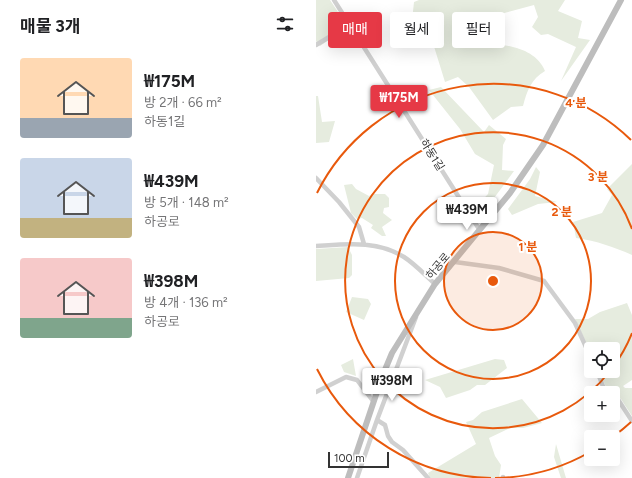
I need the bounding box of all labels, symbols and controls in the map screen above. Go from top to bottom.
chip: 매매 [328,12,382,48]
chip: 월세 [390,12,444,48]
chip: 필터 [452,12,505,48]
icon: filters [274,13,296,35]
text: 매물 3개 [20,16,80,36]
text: ₩175M [144,71,195,91]
icon: home [52,74,100,122]
pin: ₩175M [371,85,427,119]
text: ₩175M [379,90,419,105]
text: 방 2개 · 66 m² [144,95,222,110]
text: 4 분 [565,96,587,110]
text: 하동1길 [144,114,185,129]
street label: 하동1길 [417,137,447,173]
text: 3 분 [588,170,608,184]
text: ₩439M [144,171,199,191]
icon: home [52,174,100,222]
text: 방 5개 · 148 m² [144,195,229,210]
pin: ₩439M [439,197,495,231]
text: ₩439M [446,202,488,217]
text: 2 분 [552,205,572,219]
text: 하공로 [144,214,180,229]
text: 1 분 [519,240,537,254]
street label: 하공로 [423,250,453,282]
text: ₩398M [144,271,198,291]
icon: home [52,274,100,322]
centre of rings [486,274,500,288]
text: 방 4개 · 136 m² [144,295,228,310]
text: 하공로 [144,314,180,329]
map controls [584,342,620,466]
button: locate [584,342,620,378]
pin: ₩398M [364,368,420,402]
text: ₩398M [371,373,413,388]
button: + [584,386,620,422]
button: − [584,430,620,466]
scale bar [328,450,389,469]
text: 100 m [334,452,365,465]

